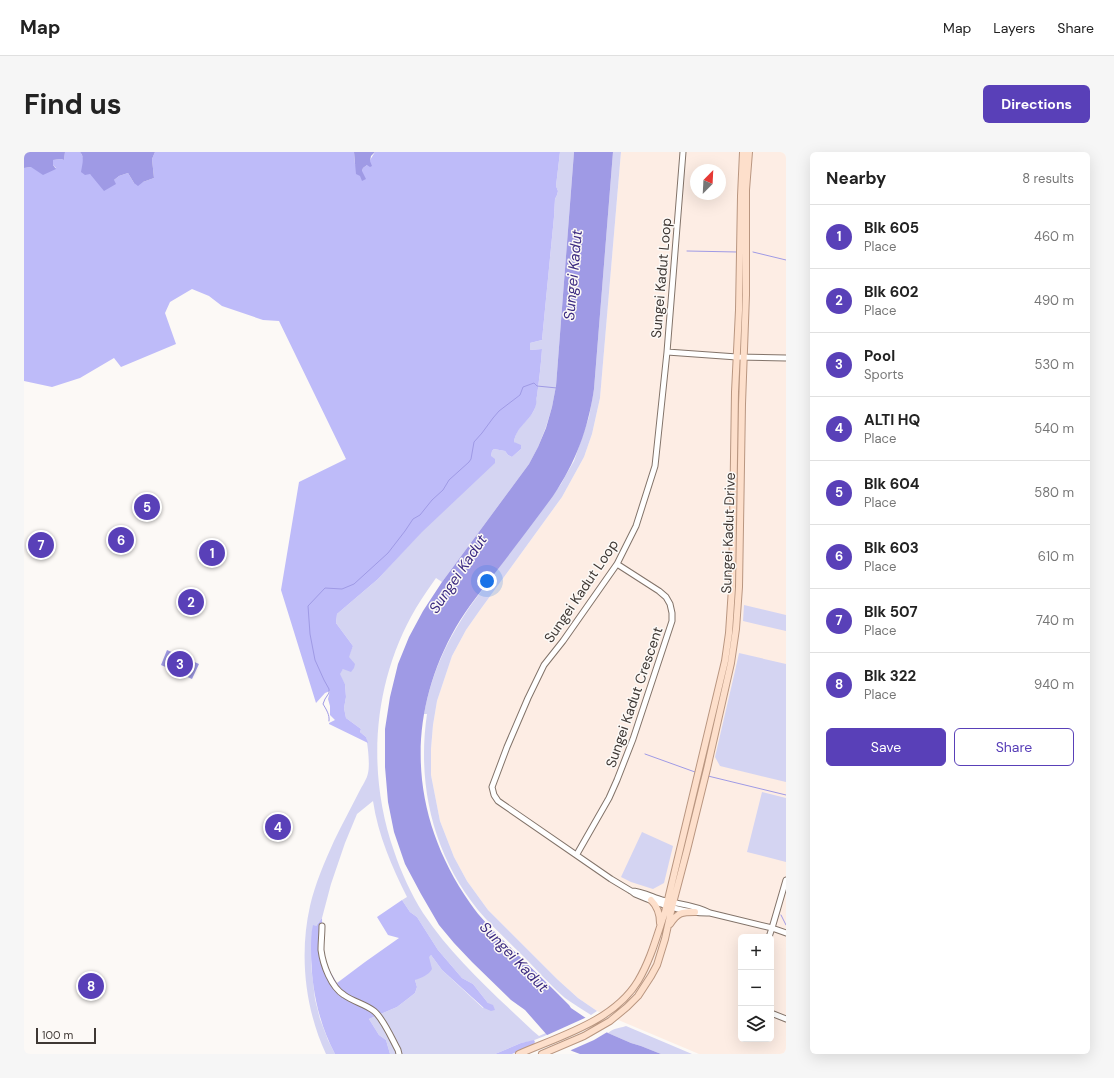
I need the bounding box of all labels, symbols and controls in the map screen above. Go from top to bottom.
text: Map [20,15,60,40]
text: Map [943,19,971,37]
text: Layers [993,19,1035,37]
text: Share [1057,19,1094,37]
button: Directions [983,85,1090,123]
text: Find us [24,86,122,123]
north arrow [690,164,726,200]
text: Nearby [826,167,886,189]
text: 8 results [1022,170,1074,187]
street label: Sungei Kadut Loop [647,217,675,339]
text: Blk 605 [864,218,919,238]
text: 1 [837,228,841,245]
text: 460 m [1034,228,1074,245]
water label: Sungei Kadut [559,229,587,321]
text: Place [864,238,896,255]
text: Blk 602 [864,282,918,302]
text: 2 [835,292,843,309]
text: 490 m [1034,292,1074,309]
text: Place [864,302,896,319]
text: Pool [864,346,895,366]
text: 3 [835,356,843,373]
text: 530 m [1034,356,1074,373]
text: Sports [864,366,904,383]
text: ALTI HQ [864,410,920,430]
text: 4 [835,420,843,437]
text: 540 m [1034,420,1074,437]
text: Place [864,430,896,447]
street label: Sungei Kadut Drive [717,472,739,594]
text: Blk 604 [864,474,920,494]
text: 5 [835,484,843,501]
text: 580 m [1034,484,1074,501]
pin: 5 [134,492,160,522]
text: Place [864,494,896,511]
pin: 6 [108,525,134,555]
pin: 7 [28,530,54,560]
water label: Sungei Kadut [424,531,492,617]
street label: Sungei Kadut Loop [540,536,622,646]
pin: 1 [199,538,225,568]
text: Blk 603 [864,538,919,558]
text: 6 [835,548,843,565]
text: 610 m [1038,548,1074,565]
text: Place [864,558,896,575]
your location [477,571,497,591]
pin: 2 [178,587,204,617]
text: Blk 507 [864,602,918,622]
text: 7 [836,612,842,629]
text: 740 m [1036,612,1074,629]
text: Place [864,622,896,639]
street label: Sungei Kadut Crescent [601,624,667,770]
pin: 3 [167,649,193,679]
text: Blk 322 [864,666,916,686]
text: 8 [835,676,843,693]
text: 940 m [1034,676,1074,693]
text: Place [864,686,896,703]
button: Save [826,728,946,766]
button: Share [954,728,1074,766]
pin: 4 [265,812,291,842]
water label: Sungei Kadut [475,917,553,997]
map controls [738,934,774,1042]
button: + [738,934,774,970]
button: − [738,970,774,1006]
pin: 8 [78,971,104,1001]
button: layers [738,1006,774,1042]
scale bar [36,1026,96,1045]
text: 100 m [42,1028,73,1042]

